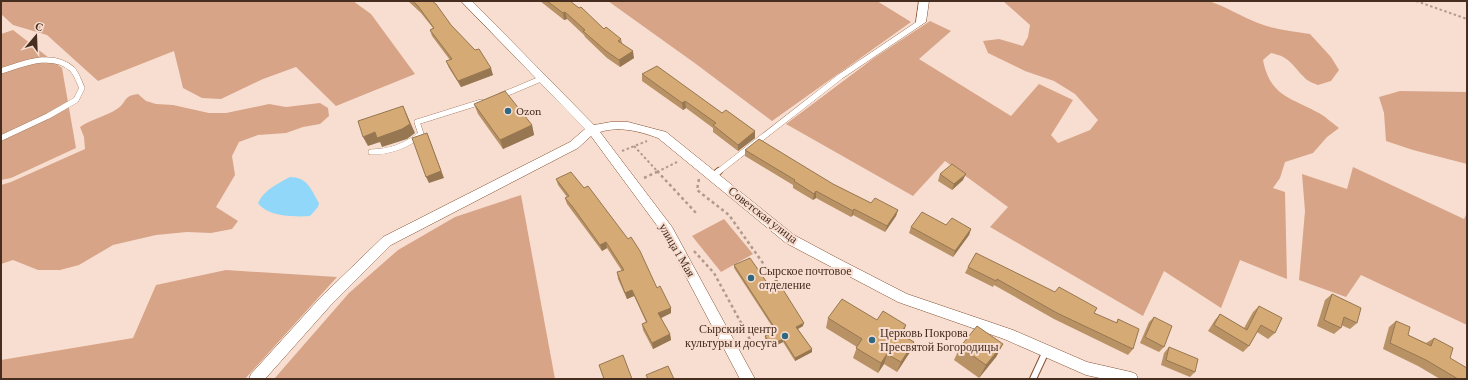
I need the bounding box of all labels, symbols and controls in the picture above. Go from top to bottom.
north arrow [16,16,56,56]
text: С [34,20,45,34]
place label: Ozon [516,104,542,118]
marker: Ozon [503,106,513,116]
street label: Советская улица [726,184,801,247]
street label: улица 1 Мая [656,221,698,280]
place label: Сырское почтовое отделение [759,264,852,292]
marker: Сырское почтовое отделение [746,273,756,283]
place label: Сырский центр культуры и досуга [685,322,778,350]
place label: Церковь Покрова Пресвятой Богородицы [880,326,999,354]
marker: Сырский центр культуры и досуга [780,331,790,341]
marker: Церковь Покрова Пресвятой Богородицы [867,335,877,345]

